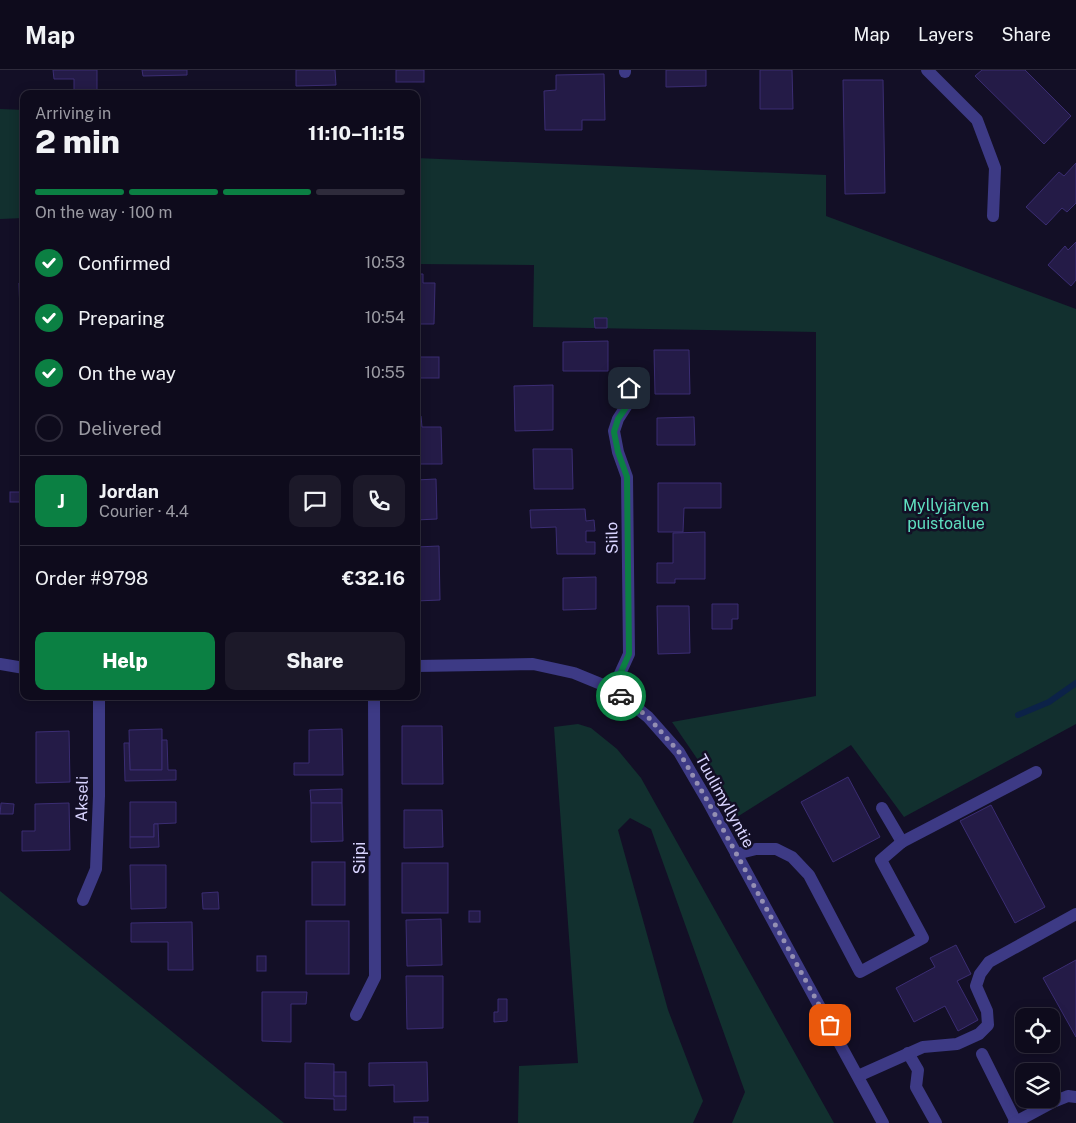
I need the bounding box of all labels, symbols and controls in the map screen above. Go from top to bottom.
text: Map [25,21,75,49]
text: Map [854,24,890,45]
text: Layers [918,24,974,45]
text: Share [1002,24,1051,45]
text: Arriving in [35,104,111,123]
text: 11:10–11:15 [308,122,405,144]
text: 2 min [35,123,120,160]
text: On the way · 100 m [35,203,172,222]
icon: check [35,249,63,277]
text: Confirmed [78,252,171,274]
text: 10:53 [365,253,405,272]
icon: check [35,304,63,332]
text: Preparing [78,307,165,329]
text: 10:54 [365,308,405,327]
icon: check [35,359,63,387]
text: On the way [78,362,176,384]
text: 10:55 [365,363,405,382]
pin [608,367,650,409]
icon: home [615,374,643,402]
text: Delivered [78,417,162,439]
button: chat [289,475,341,527]
button: phone [353,475,405,527]
text: Jordan [99,480,159,502]
text: J [57,490,65,512]
park label: Myllyjärven puistoalue [903,496,989,533]
text: Courier · 4.4 [99,502,189,521]
street label: Siilo [602,522,622,554]
text: Order #9798 [35,567,148,589]
text: €32.16 [342,567,405,589]
button: Help [35,632,215,690]
button: Share [225,632,405,690]
courier [596,671,646,721]
icon: car [607,682,635,710]
street label: Tuulimyllyntie [691,751,759,851]
street label: Akseli [72,776,92,822]
street label: Siipi [350,842,369,874]
pin [809,1004,851,1046]
map controls [1015,1008,1060,1108]
button: locate [1015,1008,1060,1053]
icon: bag [816,1011,844,1039]
button: layers [1015,1063,1060,1108]

